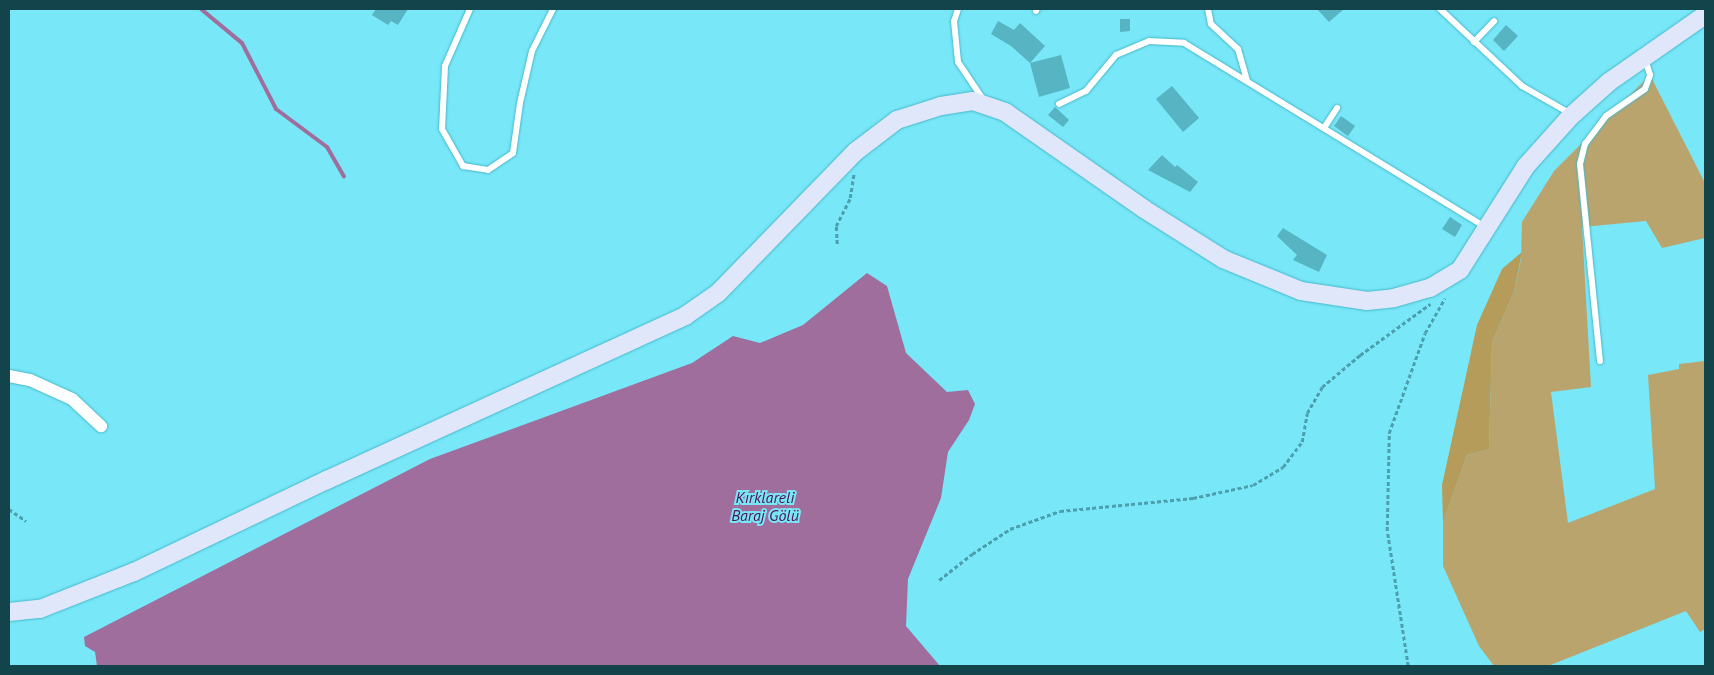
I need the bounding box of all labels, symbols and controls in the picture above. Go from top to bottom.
water label: Kırklareli Baraj Gölü [731,487,799,525]

